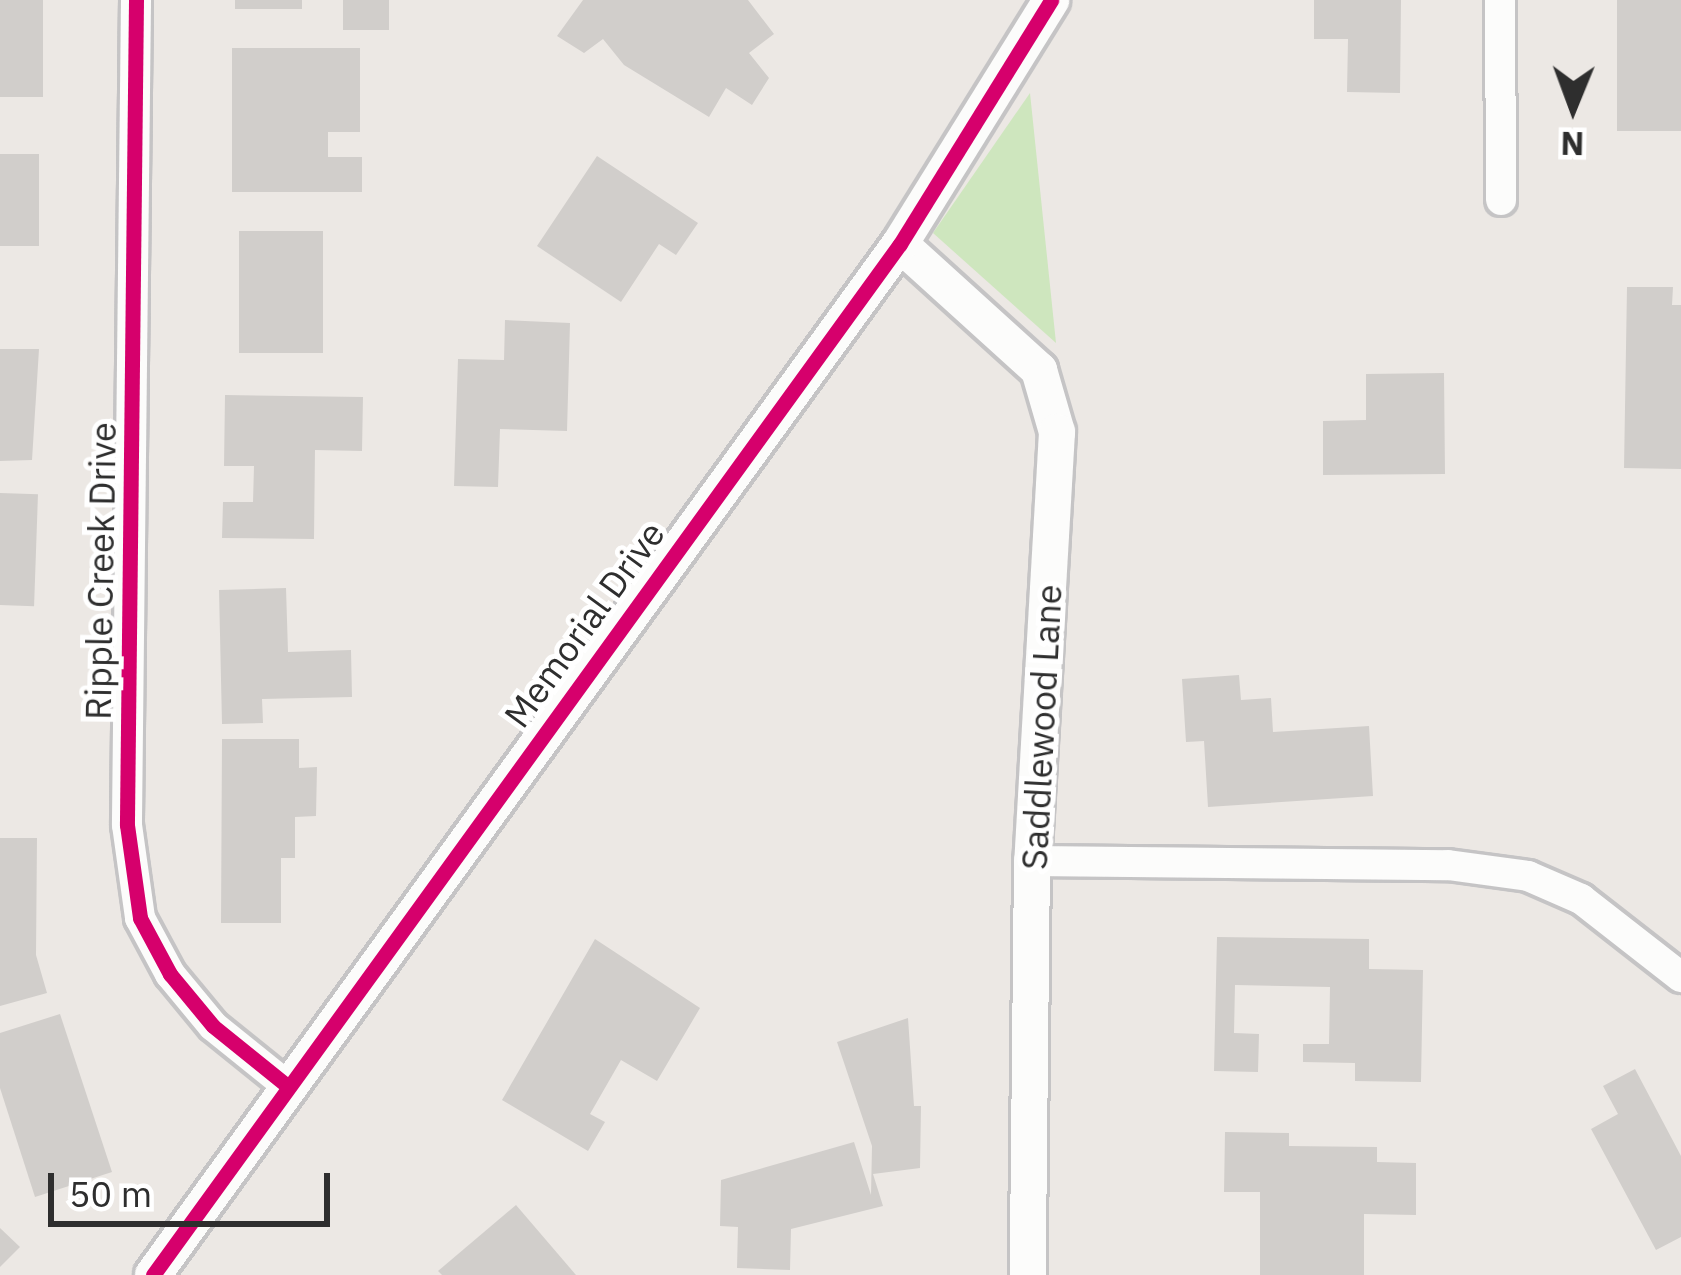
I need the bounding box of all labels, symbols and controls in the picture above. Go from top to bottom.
north arrow [1513,48,1633,168]
text: N [1560,123,1585,166]
street label: Ripple Creek Drive [76,422,124,720]
street label: Memorial Drive [495,513,673,735]
street label: Saddlewood Lane [1012,583,1070,871]
scale bar [54,1149,336,1223]
text: 50 m [69,1170,152,1217]

